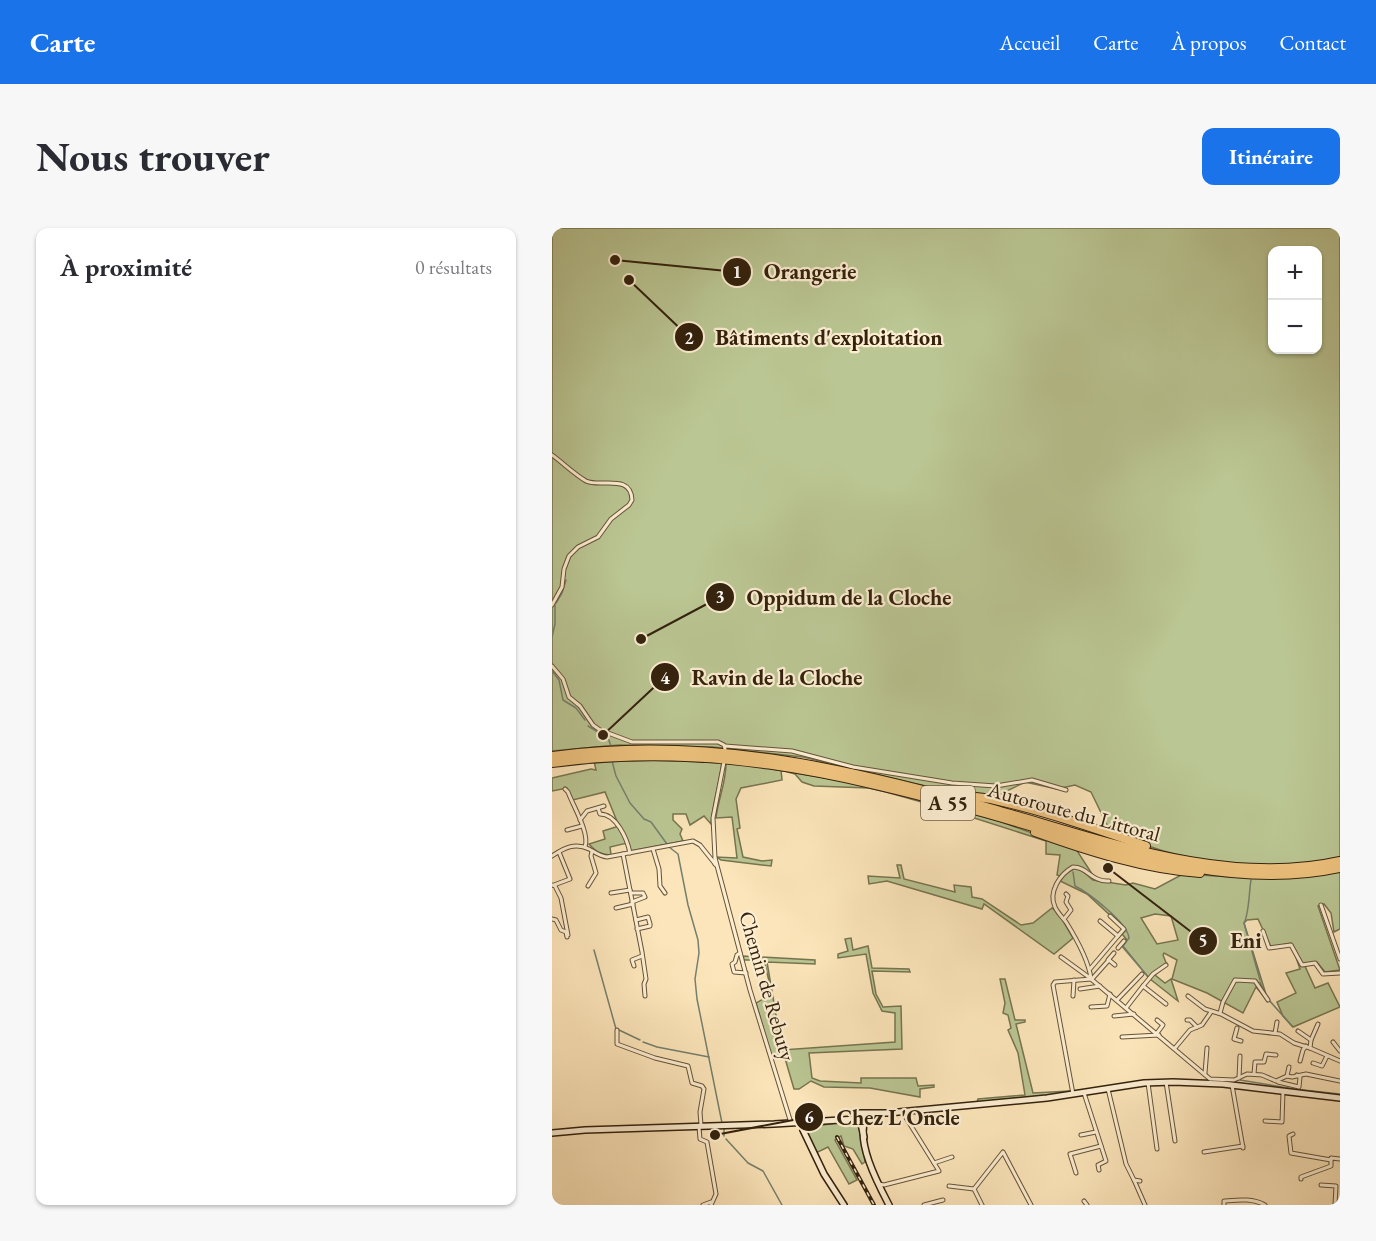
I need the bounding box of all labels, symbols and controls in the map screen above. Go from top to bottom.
text: Carte [30,24,96,60]
text: Accueil [1000,29,1060,56]
text: Carte [1093,29,1138,56]
text: À propos [1171,29,1246,56]
text: Contact [1279,29,1346,56]
button: Itinéraire [1202,128,1340,185]
text: Nous trouver [36,129,270,184]
map controls [1268,246,1322,354]
button: + [1268,246,1322,300]
text: À proximité [60,250,192,284]
callout: Orangerie [722,252,869,292]
text: 0 résultats [415,254,492,280]
text: Orangerie [764,257,856,286]
text: 1 [732,260,742,283]
button: − [1268,300,1322,354]
callout: Bâtiments d'exploitation [674,317,955,357]
text: Bâtiments d'exploitation [715,323,943,352]
text: 2 [684,326,694,349]
callout: Oppidum de la Cloche [705,577,963,617]
text: Oppidum de la Cloche [747,583,951,612]
text: 3 [715,585,725,608]
callout: Ravin de la Cloche [650,657,875,697]
text: Ravin de la Cloche [692,663,862,692]
text: 4 [660,666,670,689]
street label: Autoroute du Littoral [984,775,1163,848]
road number: A 55 [921,786,975,820]
street label: Chemin de Rebuty [733,908,802,1065]
callout: Eni [1188,921,1274,961]
text: Eni [1230,926,1262,955]
text: 5 [1198,929,1208,952]
callout: Chez L'Oncle [794,1097,971,1137]
text: Chez L'Oncle [836,1103,960,1132]
text: 6 [804,1105,814,1128]

